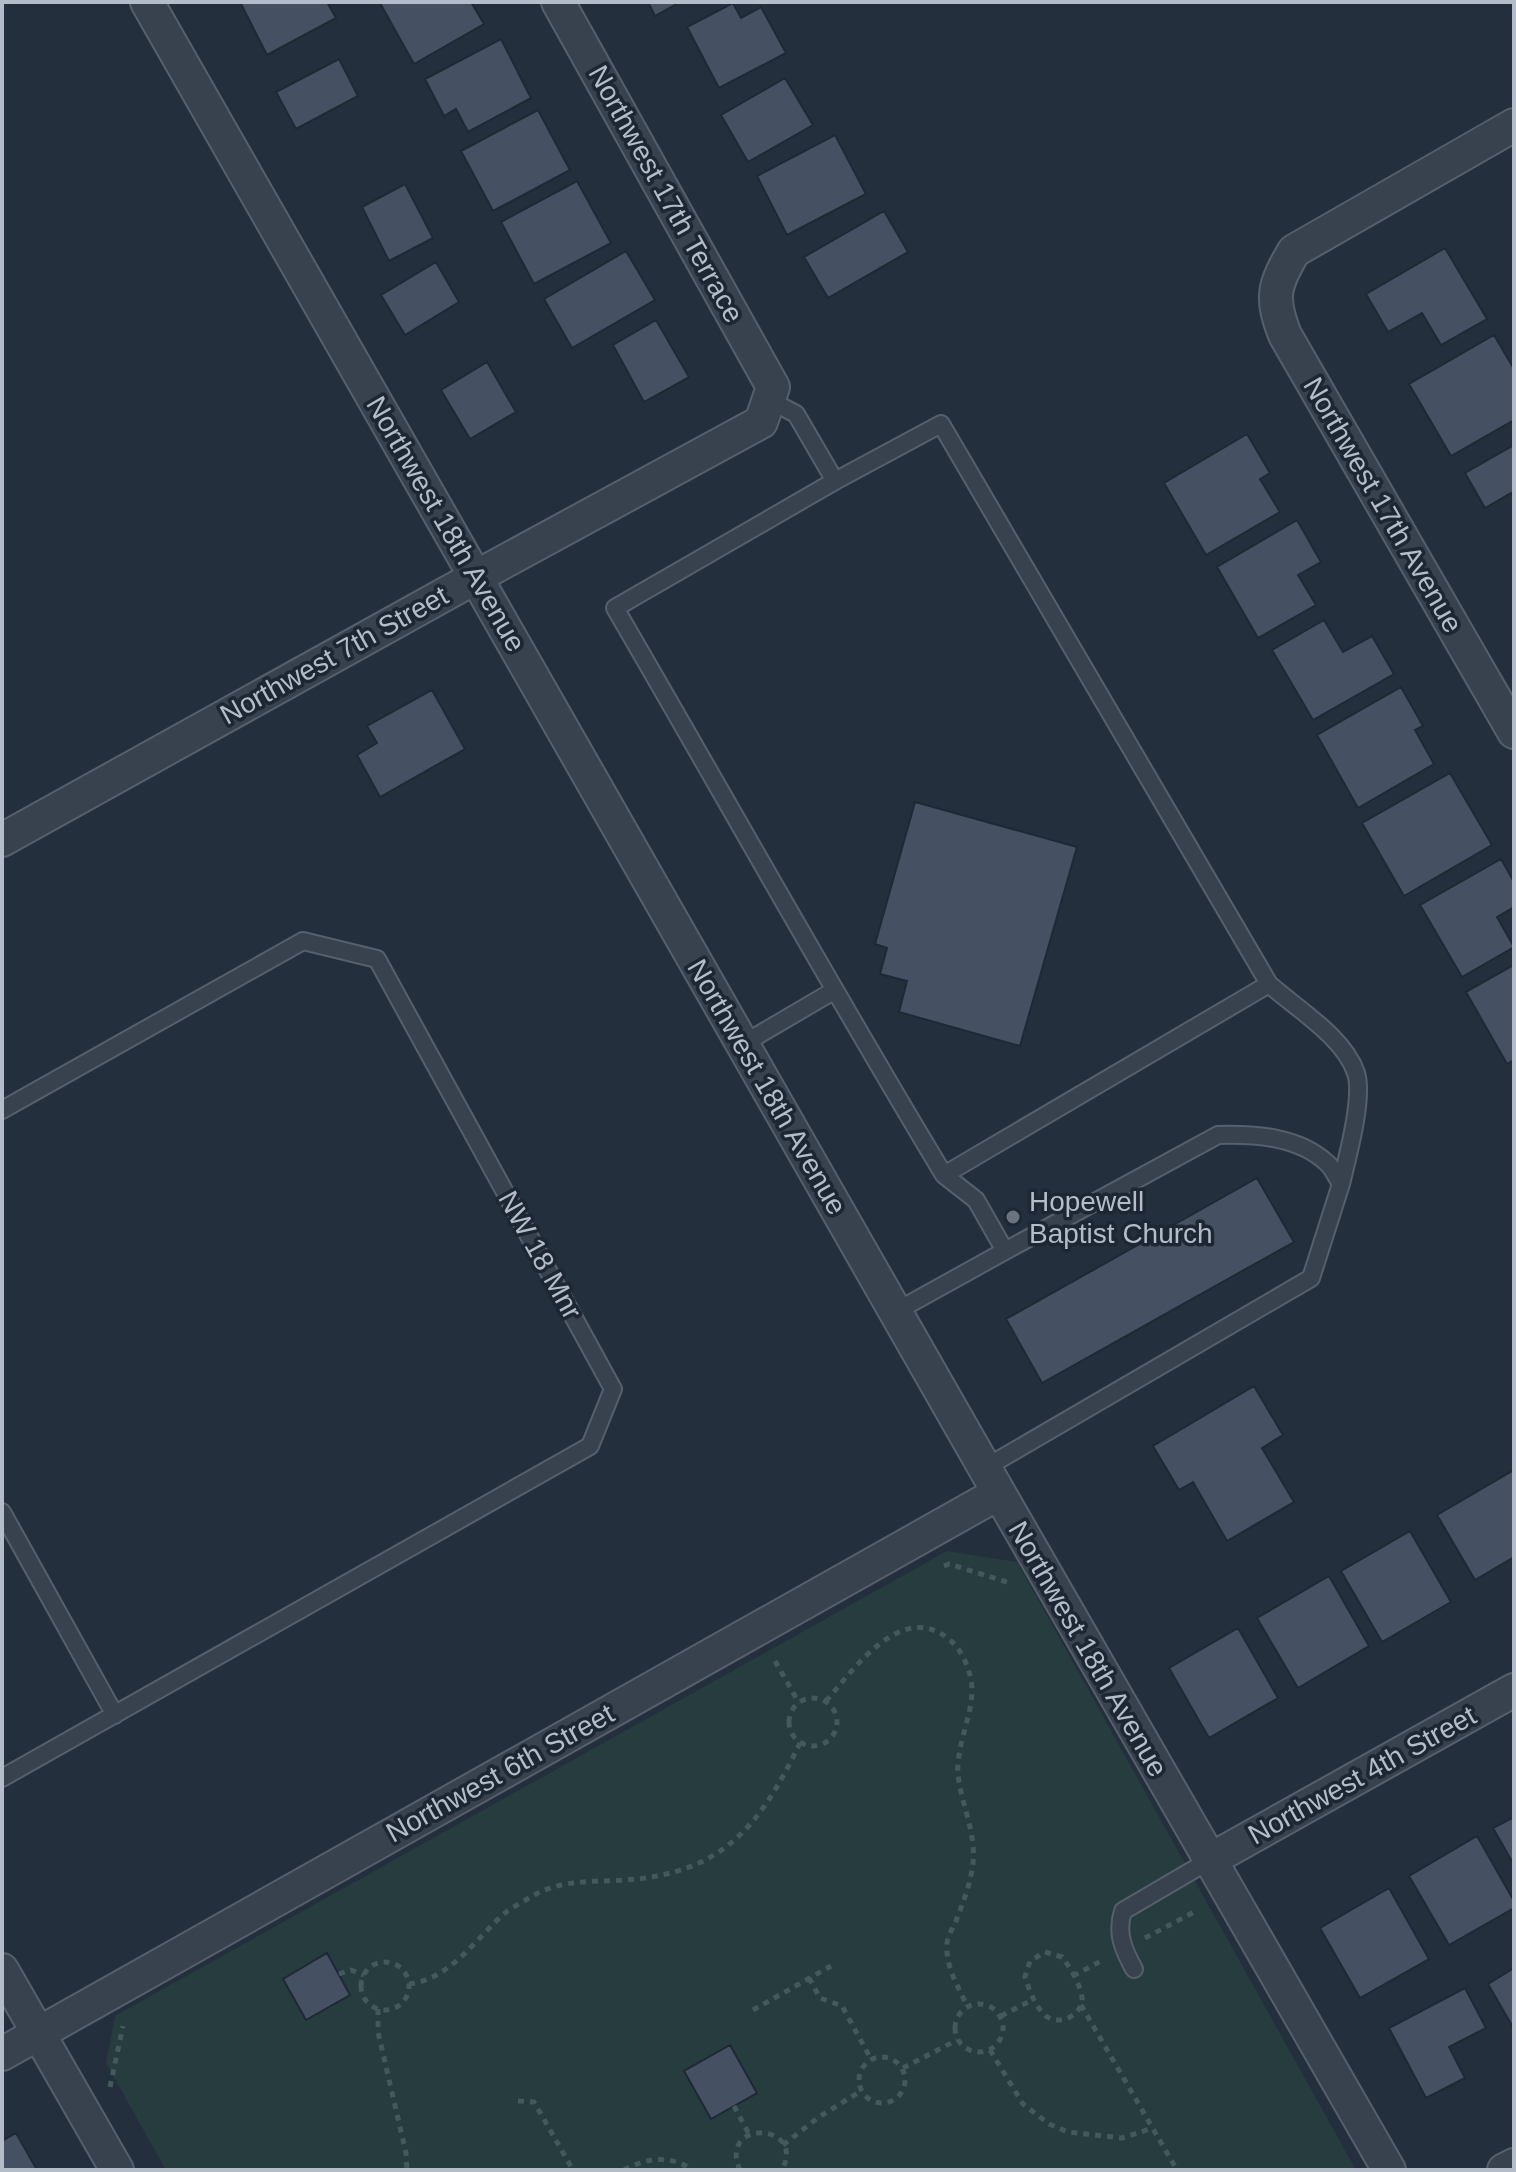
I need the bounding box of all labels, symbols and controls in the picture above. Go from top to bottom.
street label: Northwest 17th Terrace [582,60,750,328]
street label: Northwest 17th Avenue [1297,372,1469,638]
street label: Northwest 18th Avenue [360,391,532,657]
street label: Northwest 7th Street [215,579,453,730]
street label: Northwest 18th Avenue [681,954,853,1220]
street label: NW 18 Mnr [492,1186,588,1324]
place label: Hopewell Baptist Church [1029,1186,1213,1249]
marker: Hopewell Baptist Church [1004,1208,1022,1226]
street label: Northwest 18th Avenue [1002,1516,1174,1782]
street label: Northwest 6th Street [381,1697,619,1848]
street label: Northwest 4th Street [1243,1699,1481,1850]

